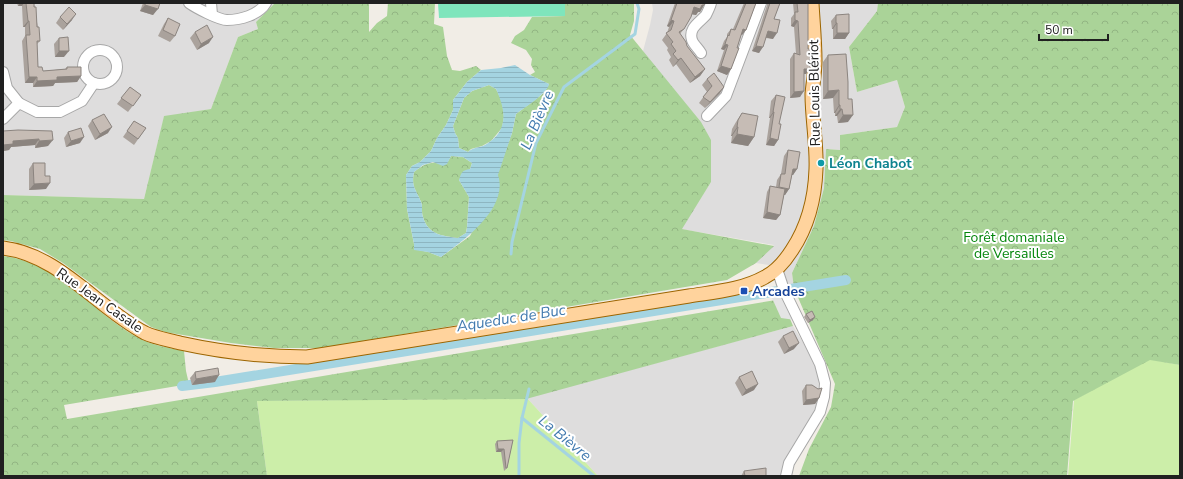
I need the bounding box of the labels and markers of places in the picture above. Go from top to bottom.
place label: Léon Chabot [829,154,912,173]
marker: Léon Chabot [816,158,826,168]
place label: Arcades [752,282,805,301]
marker: Arcades [739,286,749,296]

